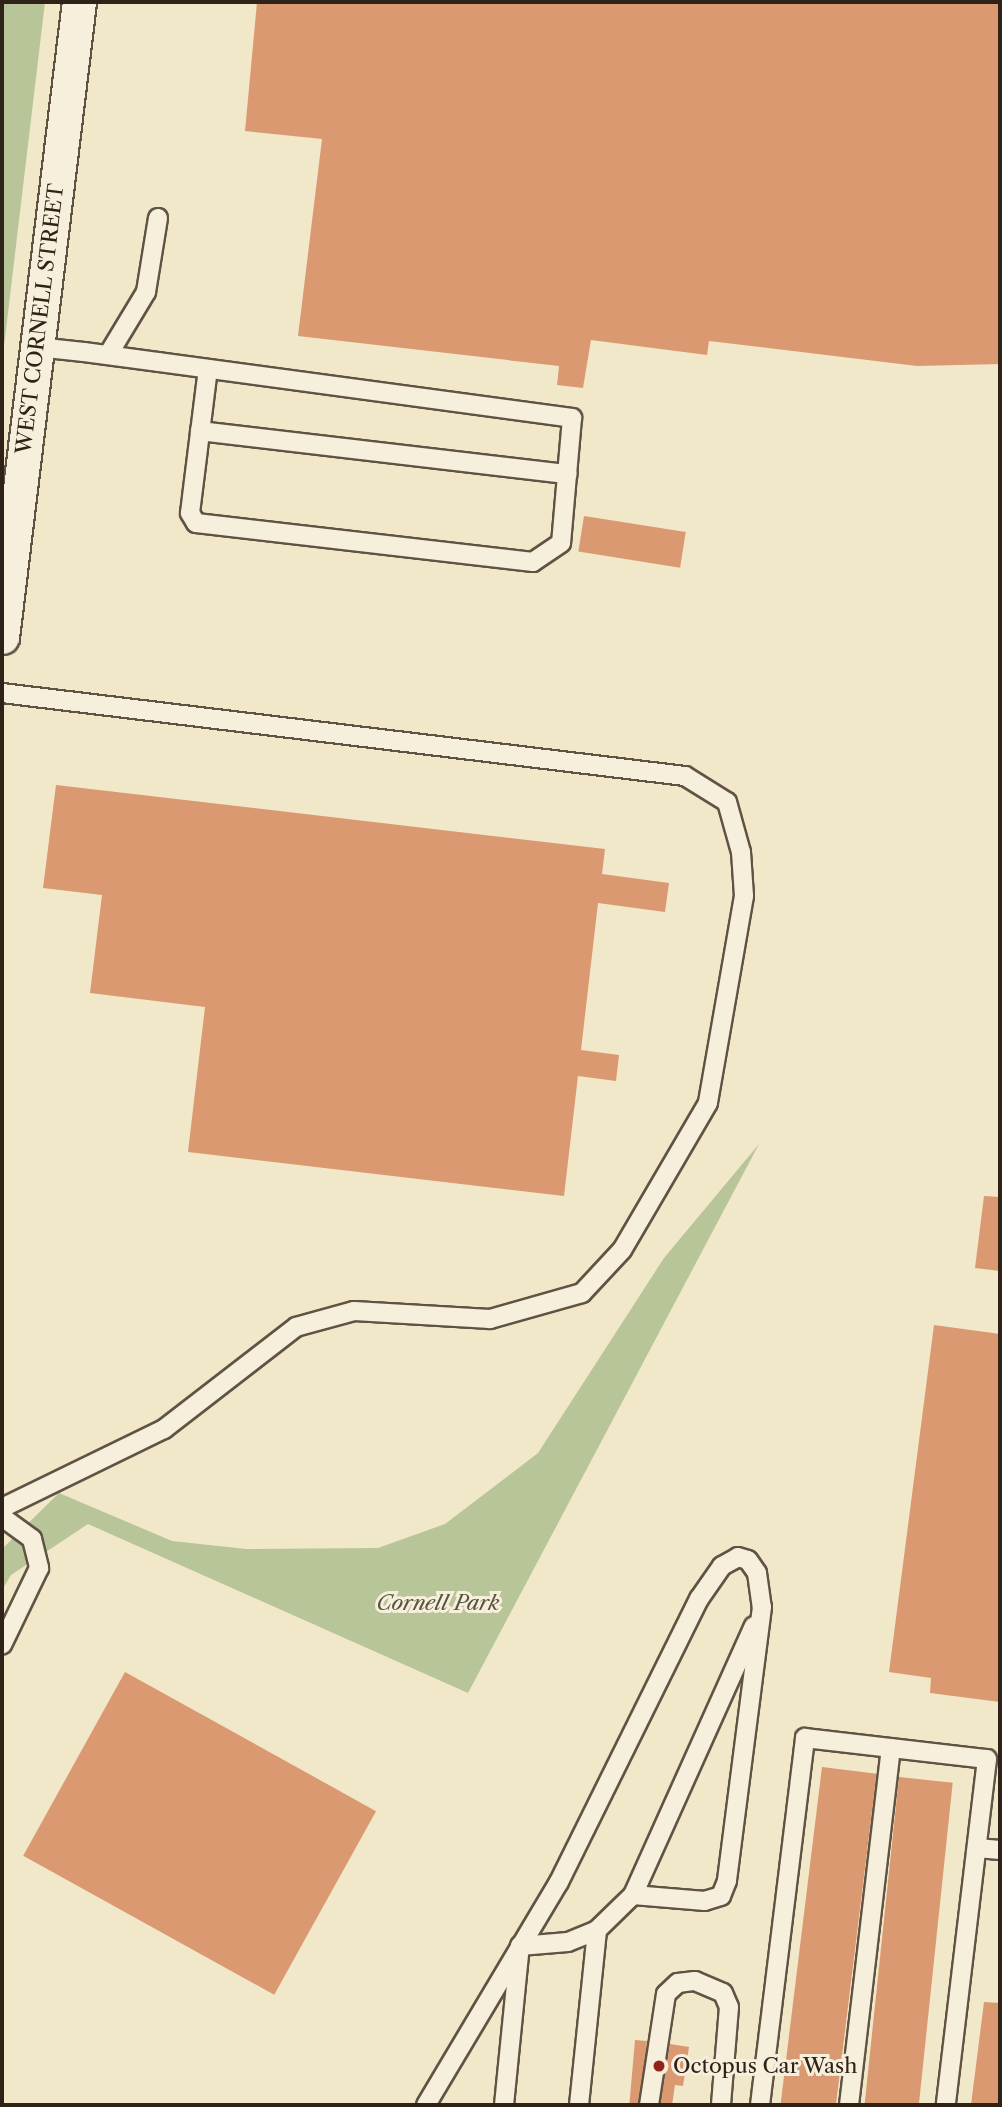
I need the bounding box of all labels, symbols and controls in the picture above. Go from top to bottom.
street label: WEST CORNELL STREET [11,182,69,456]
park label: Cornell Park [377,1590,499,1616]
place label: Octopus Car Wash [673,2053,859,2079]
marker: Octopus Car Wash [651,2058,667,2074]

